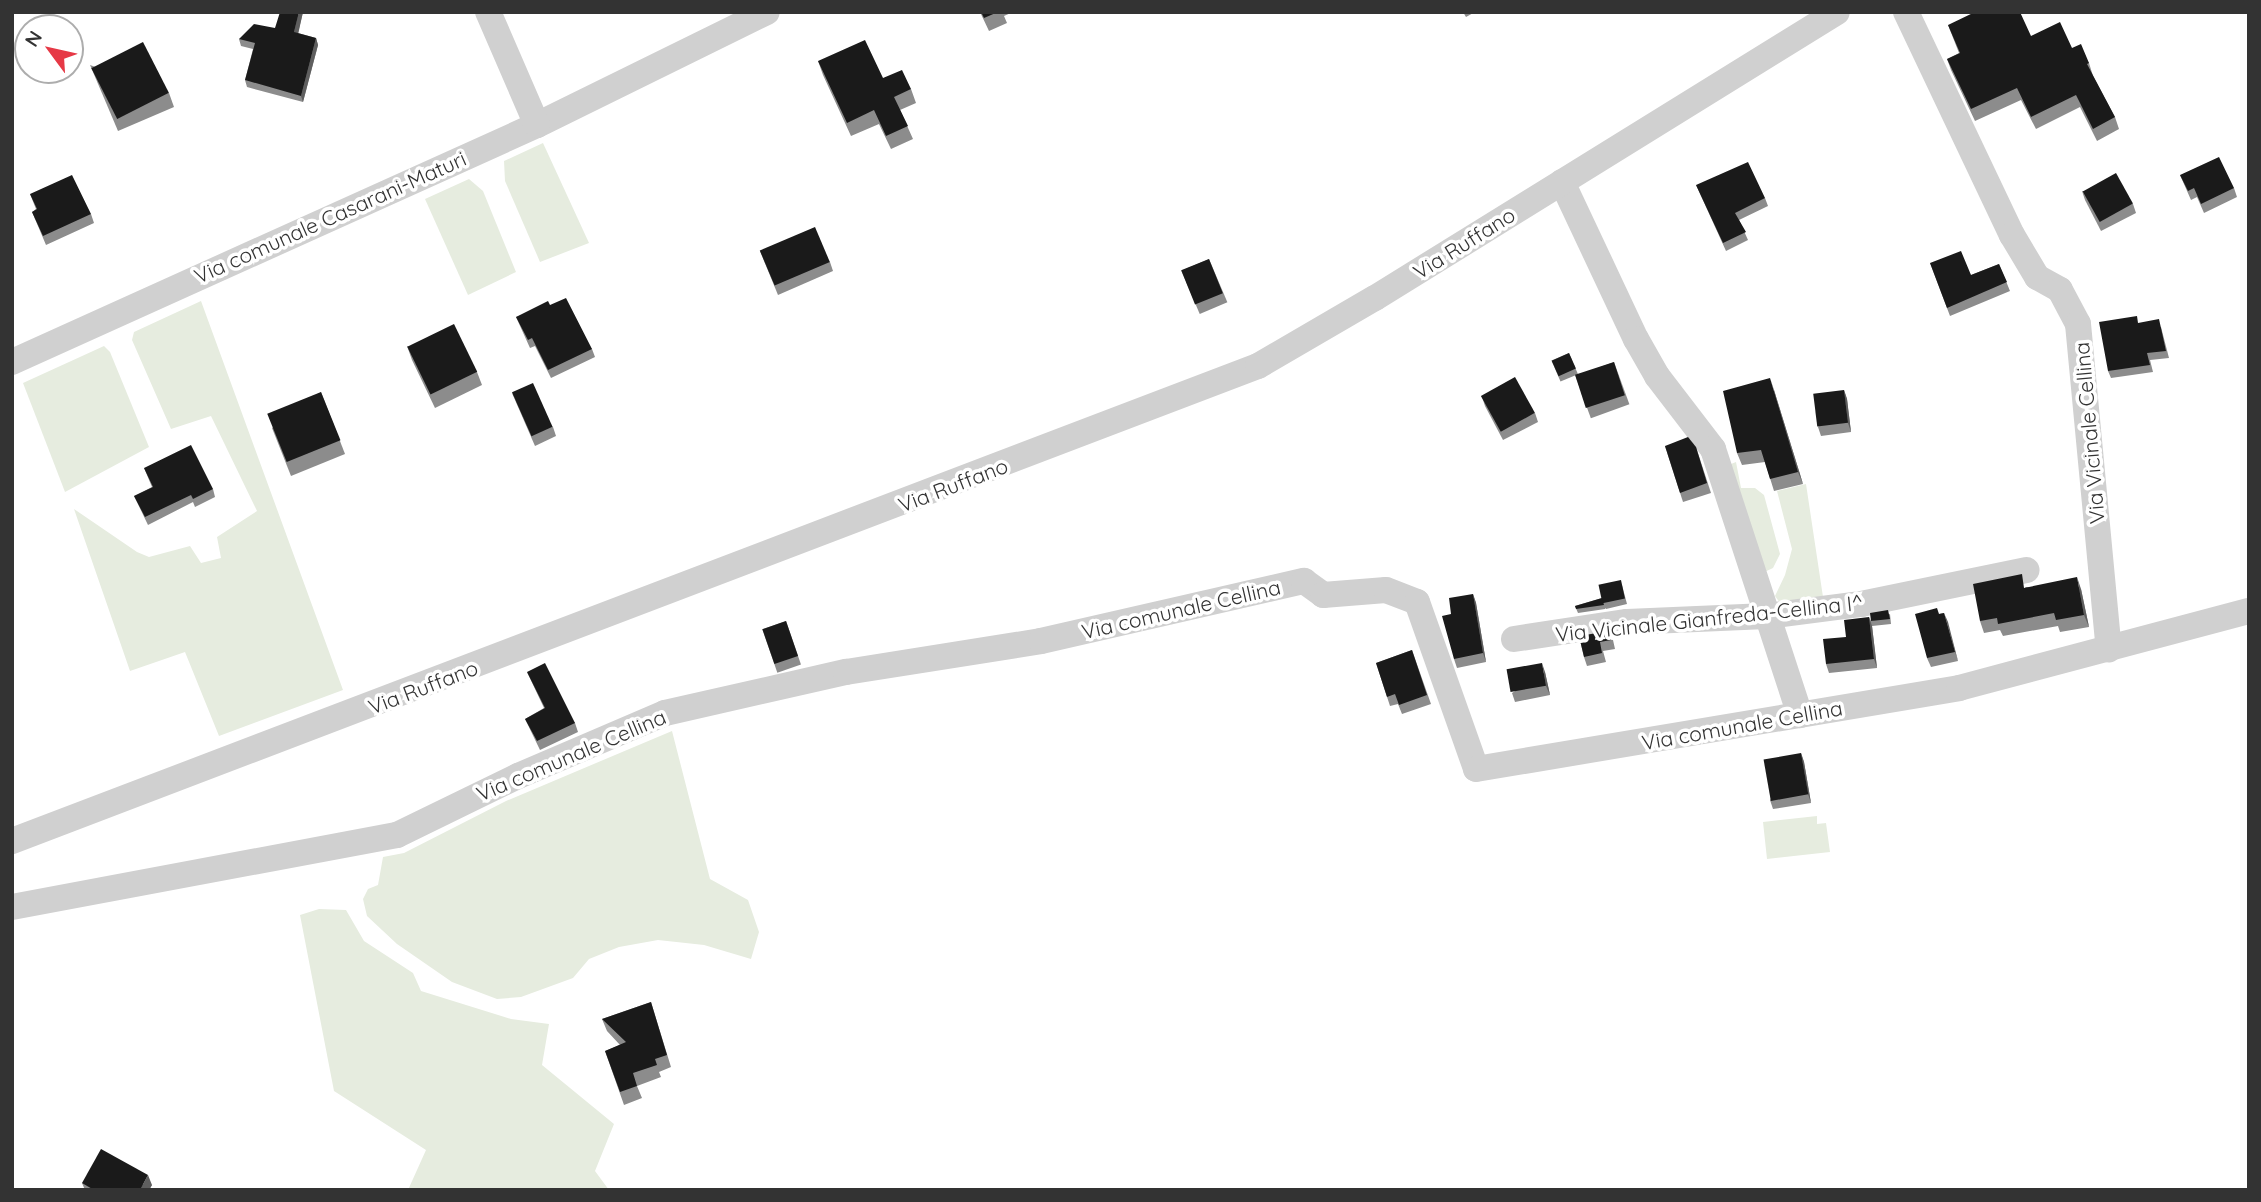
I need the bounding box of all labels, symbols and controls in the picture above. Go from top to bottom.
north arrow [14,14,84,84]
text: N [19,26,47,51]
street label: Via comunale Casarani-Maturi [190,146,470,288]
street label: Via Ruffano [1408,202,1520,284]
street label: Via Vicinale Cellina [2068,341,2110,525]
street label: Via Ruffano [895,453,1011,517]
street label: Via comunale Cellina [1079,574,1283,644]
street label: Via Vicinale Gianfreda-Cellina I^ [1554,589,1864,647]
street label: Via Ruffano [365,655,481,719]
street label: Via comunale Cellina [1640,695,1844,755]
street label: Via comunale Cellina [473,704,669,806]

